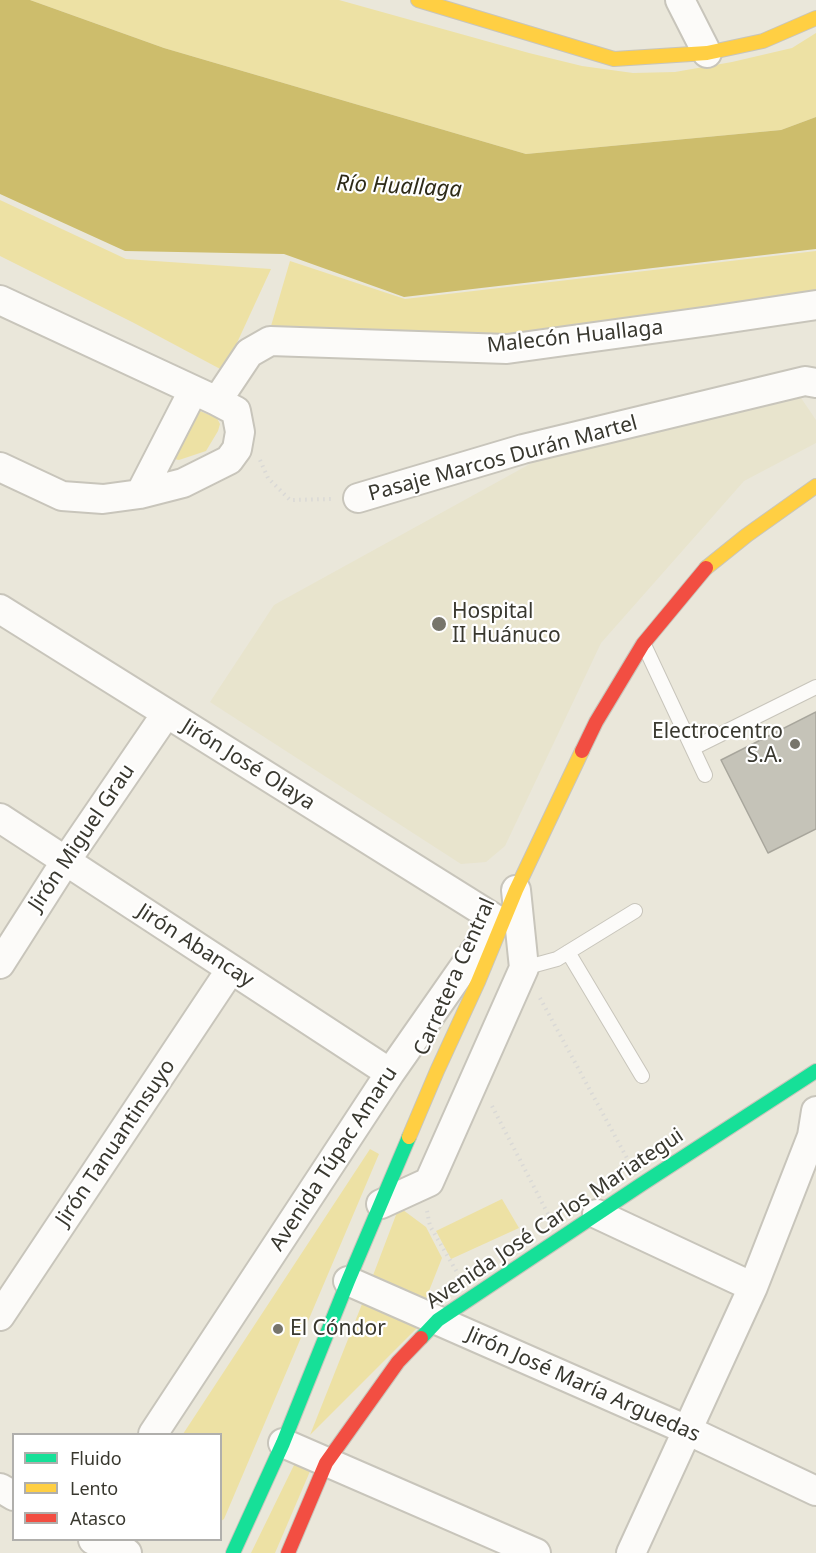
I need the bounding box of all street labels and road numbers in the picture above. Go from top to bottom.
street label: Malecón Huallaga [486,315,664,359]
street label: Pasaje Marcos Durán Martel [366,411,640,507]
street label: Jirón José Olaya [177,714,319,816]
street label: Jirón Miguel Grau [23,760,141,916]
street label: Carretera Central [409,894,501,1060]
street label: Jirón Abancay [132,899,258,993]
street label: Jirón Tanuantinsuyo [51,1055,181,1231]
street label: Avenida Túpac Amaru [265,1062,403,1256]
street label: Avenida José Carlos Mariategui [421,1123,689,1315]
street label: Jirón José María Arguedas [462,1322,704,1448]

